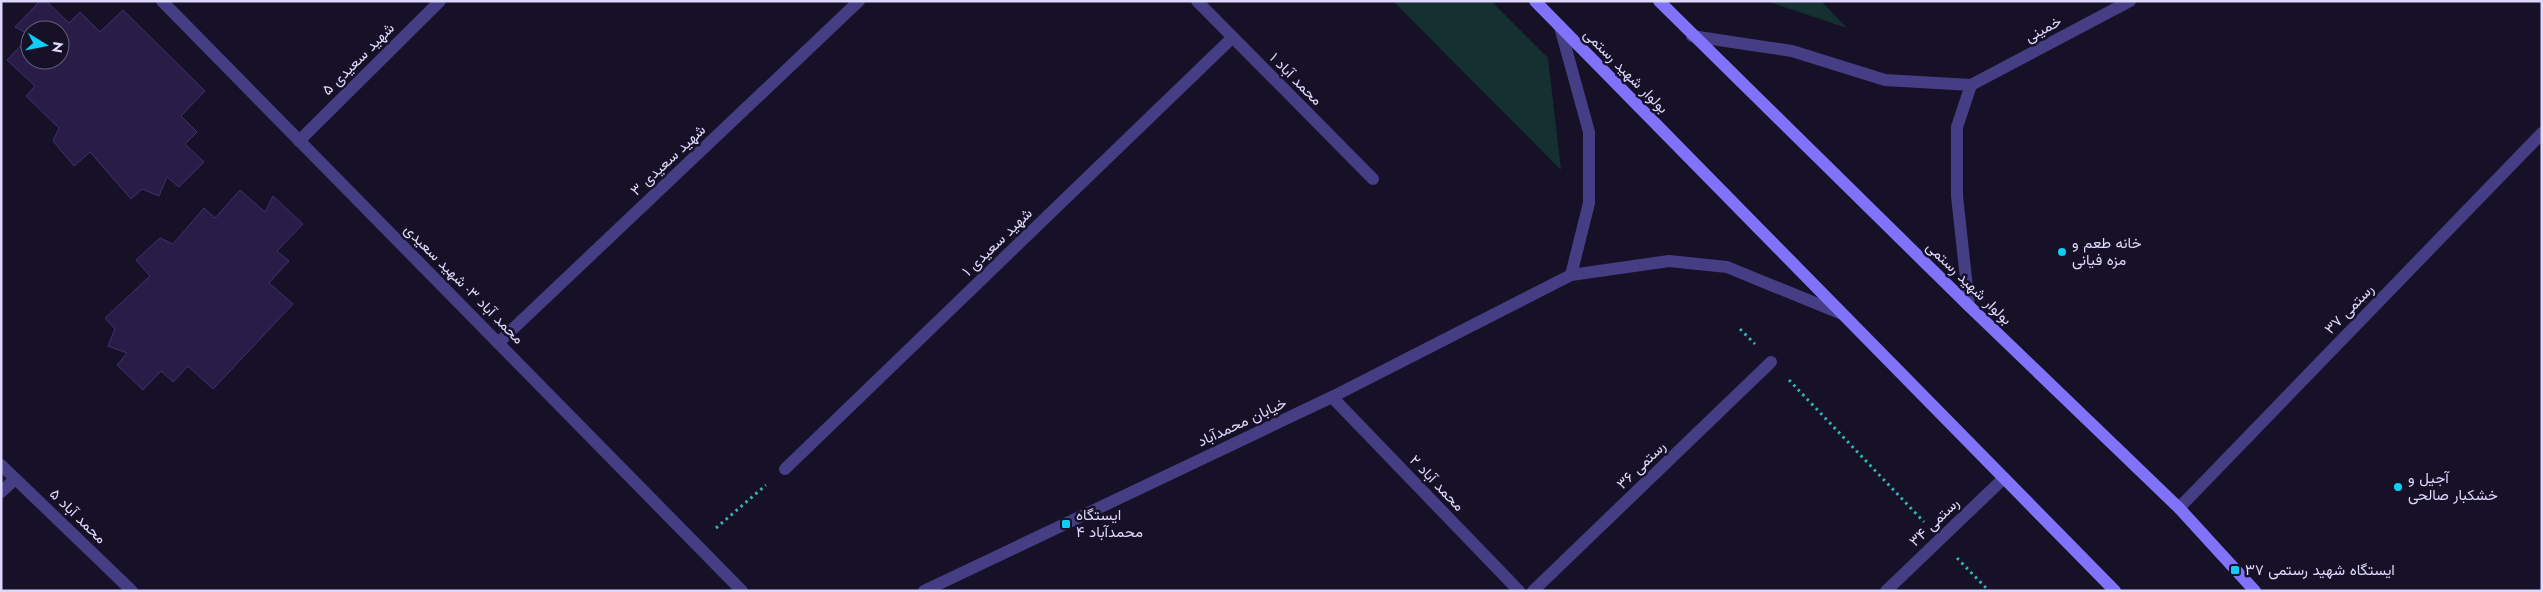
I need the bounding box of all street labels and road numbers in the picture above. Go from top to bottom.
street label: خمینی [2021,10,2065,48]
street label: شهید سعیدی ۵ [317,18,399,100]
street label: بولوار شهید رستمی [1579,24,1673,118]
street label: محمد آباد ۱ [1264,47,1328,111]
street label: شهید سعیدی ۳ [625,119,711,201]
street label: شهید سعیدی ۱ [957,203,1037,281]
street label: محمد آباد ۳- شهید سعیدی [399,219,529,349]
street label: بولوار شهید رستمی [1921,236,2017,330]
street label: رستمی ۳۷ [2319,279,2379,339]
street label: خیابان محمدآباد [1194,392,1290,452]
street label: رستمی ۳۶ [1611,436,1671,494]
street label: محمد آباد ۲ [1405,450,1469,516]
street label: محمد آباد ۵ [45,483,111,549]
street label: رستمی ۳۴ [1904,492,1964,552]

